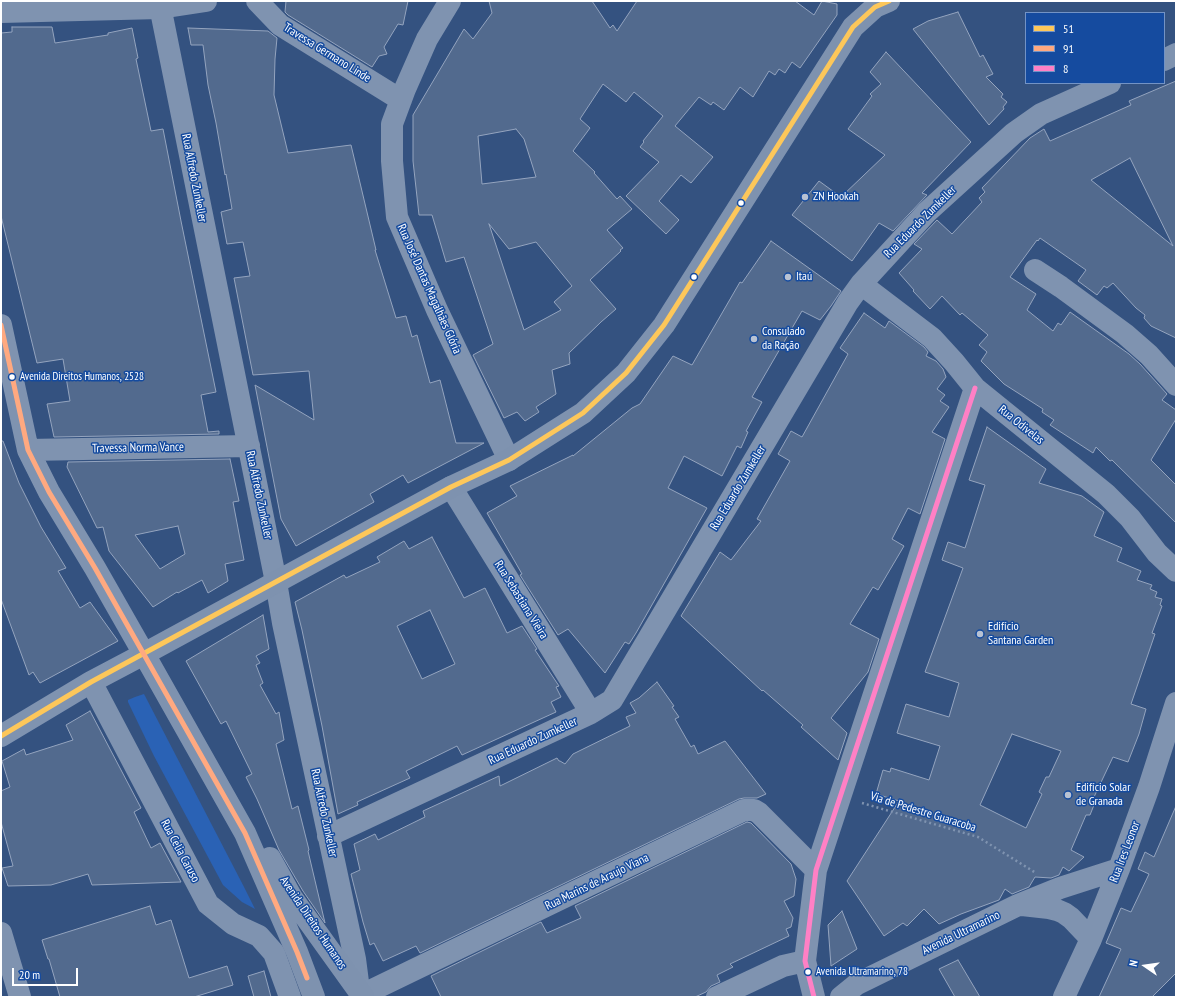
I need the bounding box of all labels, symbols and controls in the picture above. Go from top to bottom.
legend [1025,12,1165,84]
street label: Travessa Germano Linde [281,20,373,86]
text: 51 [1063,21,1074,36]
text: 91 [1063,41,1074,56]
text: 8 [1063,61,1068,76]
street label: Rua Alfredo Zunkeller [178,132,210,224]
street label: Rua Eduardo Zumkeller [881,183,959,261]
place label: ZN Hookah [813,190,859,204]
marker: ZN Hookah [800,192,810,202]
unlabelled marker [736,198,746,208]
street label: Rua José Dantas Magalhães Glória [394,222,464,356]
place label: Itaú [796,270,812,284]
unlabelled marker [689,272,699,282]
marker: Itaú [783,272,793,282]
place label: Consulado da Ração [762,325,805,353]
marker: Consulado da Ração [749,334,759,344]
place label: Avenida Direitos Humanos, 2528 [20,370,144,384]
marker: Avenida Direitos Humanos, 2528 [7,372,17,382]
street label: Rua Odivelas [995,402,1047,448]
street label: Travessa Norma Vance [92,440,184,456]
street label: Rua Eduardo Zumkeller [707,443,769,533]
street label: Rua Alfredo Zunkeller [243,450,275,540]
street label: Rua Sebastiana Vieira [491,558,551,642]
place label: Edifício Santana Garden [988,620,1053,648]
marker: Edifício Santana Garden [975,629,985,639]
street label: Rua Eduardo Zumkeller [486,714,580,768]
street label: Rua Alfredo Zunkeller [308,768,340,858]
place label: Edifício Solar de Granada [1076,781,1130,809]
street label: Via de Pedestre Guaracoba [868,789,978,835]
marker: Edifício Solar de Granada [1063,790,1073,800]
street label: Rua Celia Caruso [157,817,203,885]
street label: Rua Ires Leonor [1107,819,1143,885]
street label: Rua Marins de Araujo Viana [543,851,651,913]
street label: Avenida Direitos Humanos [277,874,349,972]
street label: Avenida Ultramarino [920,908,1002,958]
north arrow [1125,946,1165,986]
text: N [1126,959,1141,968]
scale bar [14,960,80,986]
place label: Avenida Ultramarino, 78 [816,965,908,979]
text: 20 m [19,967,40,982]
marker: Avenida Ultramarino, 78 [803,967,813,977]

